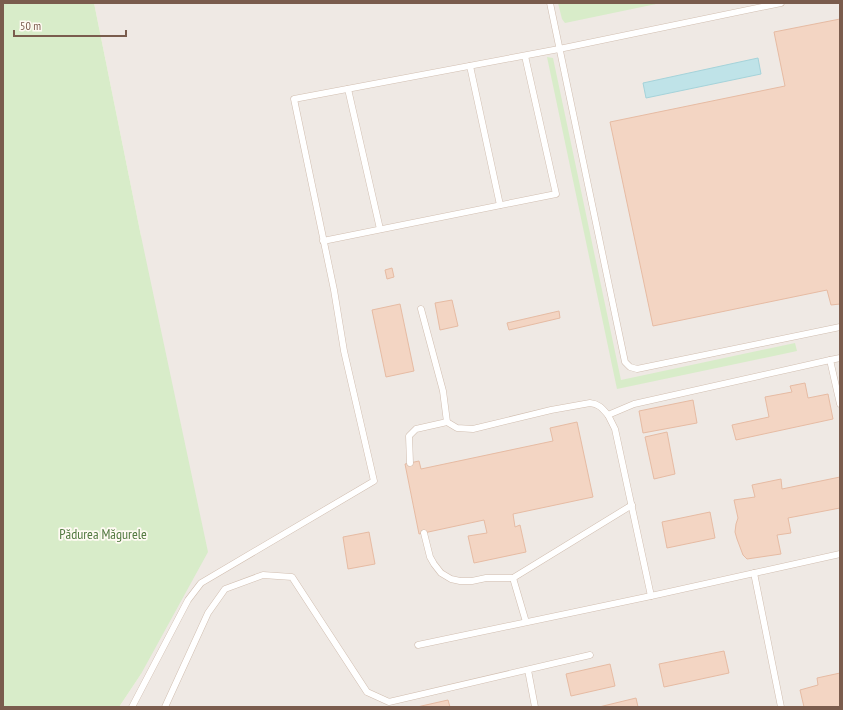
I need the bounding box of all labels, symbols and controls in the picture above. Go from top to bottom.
scale bar [14,12,126,38]
text: 50 m [20,18,41,33]
park label: Pădurea Măgurele [59,525,147,543]

